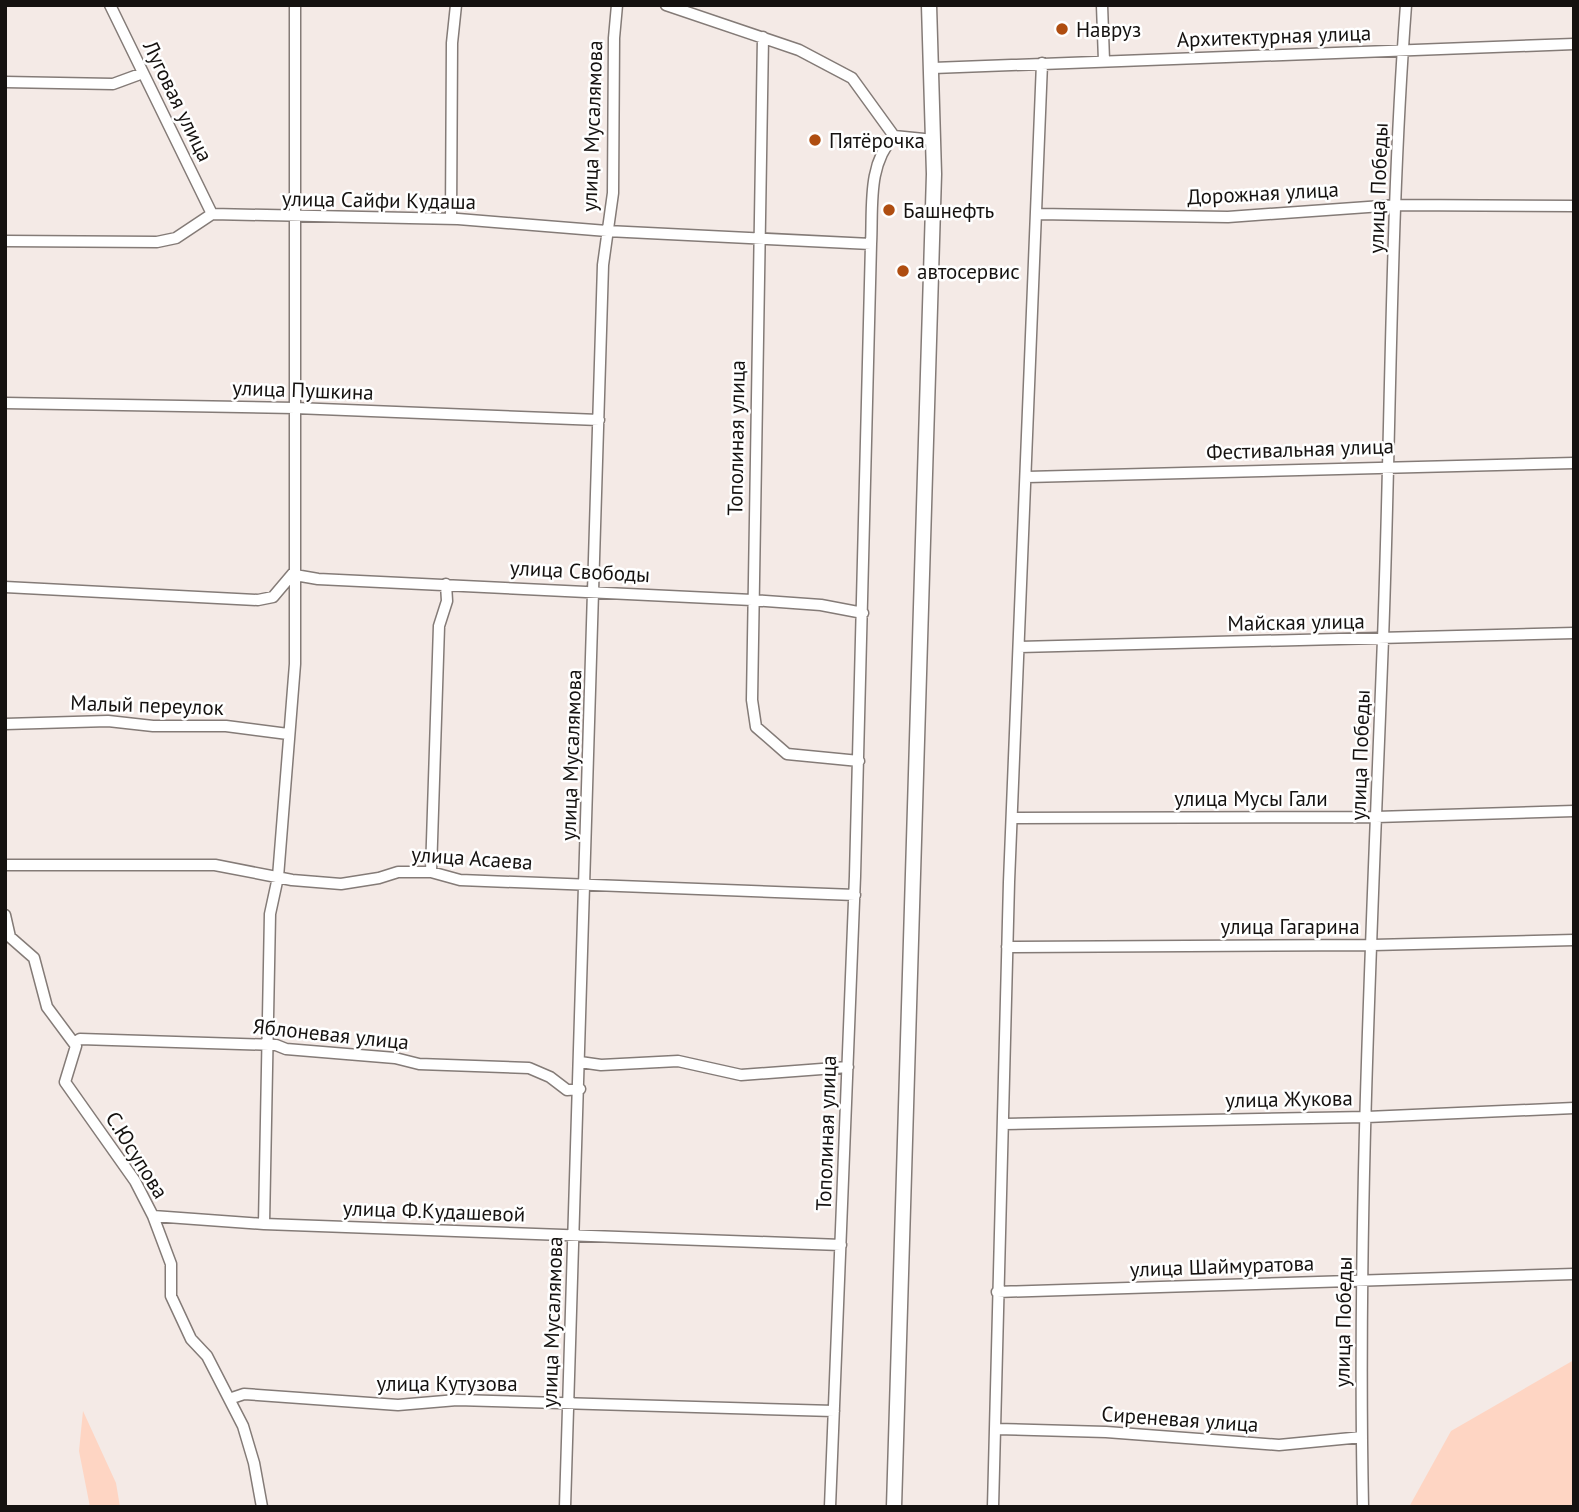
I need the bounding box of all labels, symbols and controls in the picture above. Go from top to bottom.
place label: Навруз [1076,16,1141,43]
street label: Архитектурная улица [1176,19,1372,53]
marker: Навруз [1054,21,1070,37]
street label: Луговая улица [137,35,219,166]
street label: улица Мусалямова [576,40,608,212]
street label: улица Победы [1362,122,1394,254]
place label: Пятёрочка [829,127,925,154]
marker: Пятёрочка [807,132,823,148]
street label: Дорожная улица [1186,176,1340,210]
street label: улица Сайфи Кудаша [282,185,476,215]
place label: Башнефть [903,197,995,224]
marker: Башнефть [881,202,897,218]
place label: автосервис [917,258,1020,285]
marker: автосервис [895,263,911,279]
street label: Тополиная улица [721,360,751,516]
street label: улица Пушкина [232,374,374,406]
street label: Фестивальная улица [1206,432,1394,466]
street label: улица Свободы [509,554,651,588]
street label: Майская улица [1227,607,1365,637]
street label: улица Мусалямова [555,669,587,841]
street label: Малый переулок [70,689,224,721]
street label: улица Победы [1344,689,1376,821]
street label: улица Мусы Гали [1174,785,1328,812]
street label: улица Асаева [410,840,534,876]
street label: улица Гагарина [1220,913,1360,940]
street label: Яблоневая улица [252,1012,410,1056]
street label: Тополиная улица [810,1055,842,1211]
street label: улица Жукова [1225,1084,1353,1114]
street label: С.Юсупова [100,1106,174,1204]
street label: улица Ф.Кудашевой [342,1194,526,1228]
street label: улица Мусалямова [536,1236,568,1408]
street label: улица Шаймуратова [1129,1249,1315,1283]
street label: улица Победы [1328,1256,1358,1388]
street label: улица Кутузова [376,1370,518,1397]
street label: Сиреневая улица [1101,1400,1259,1438]

